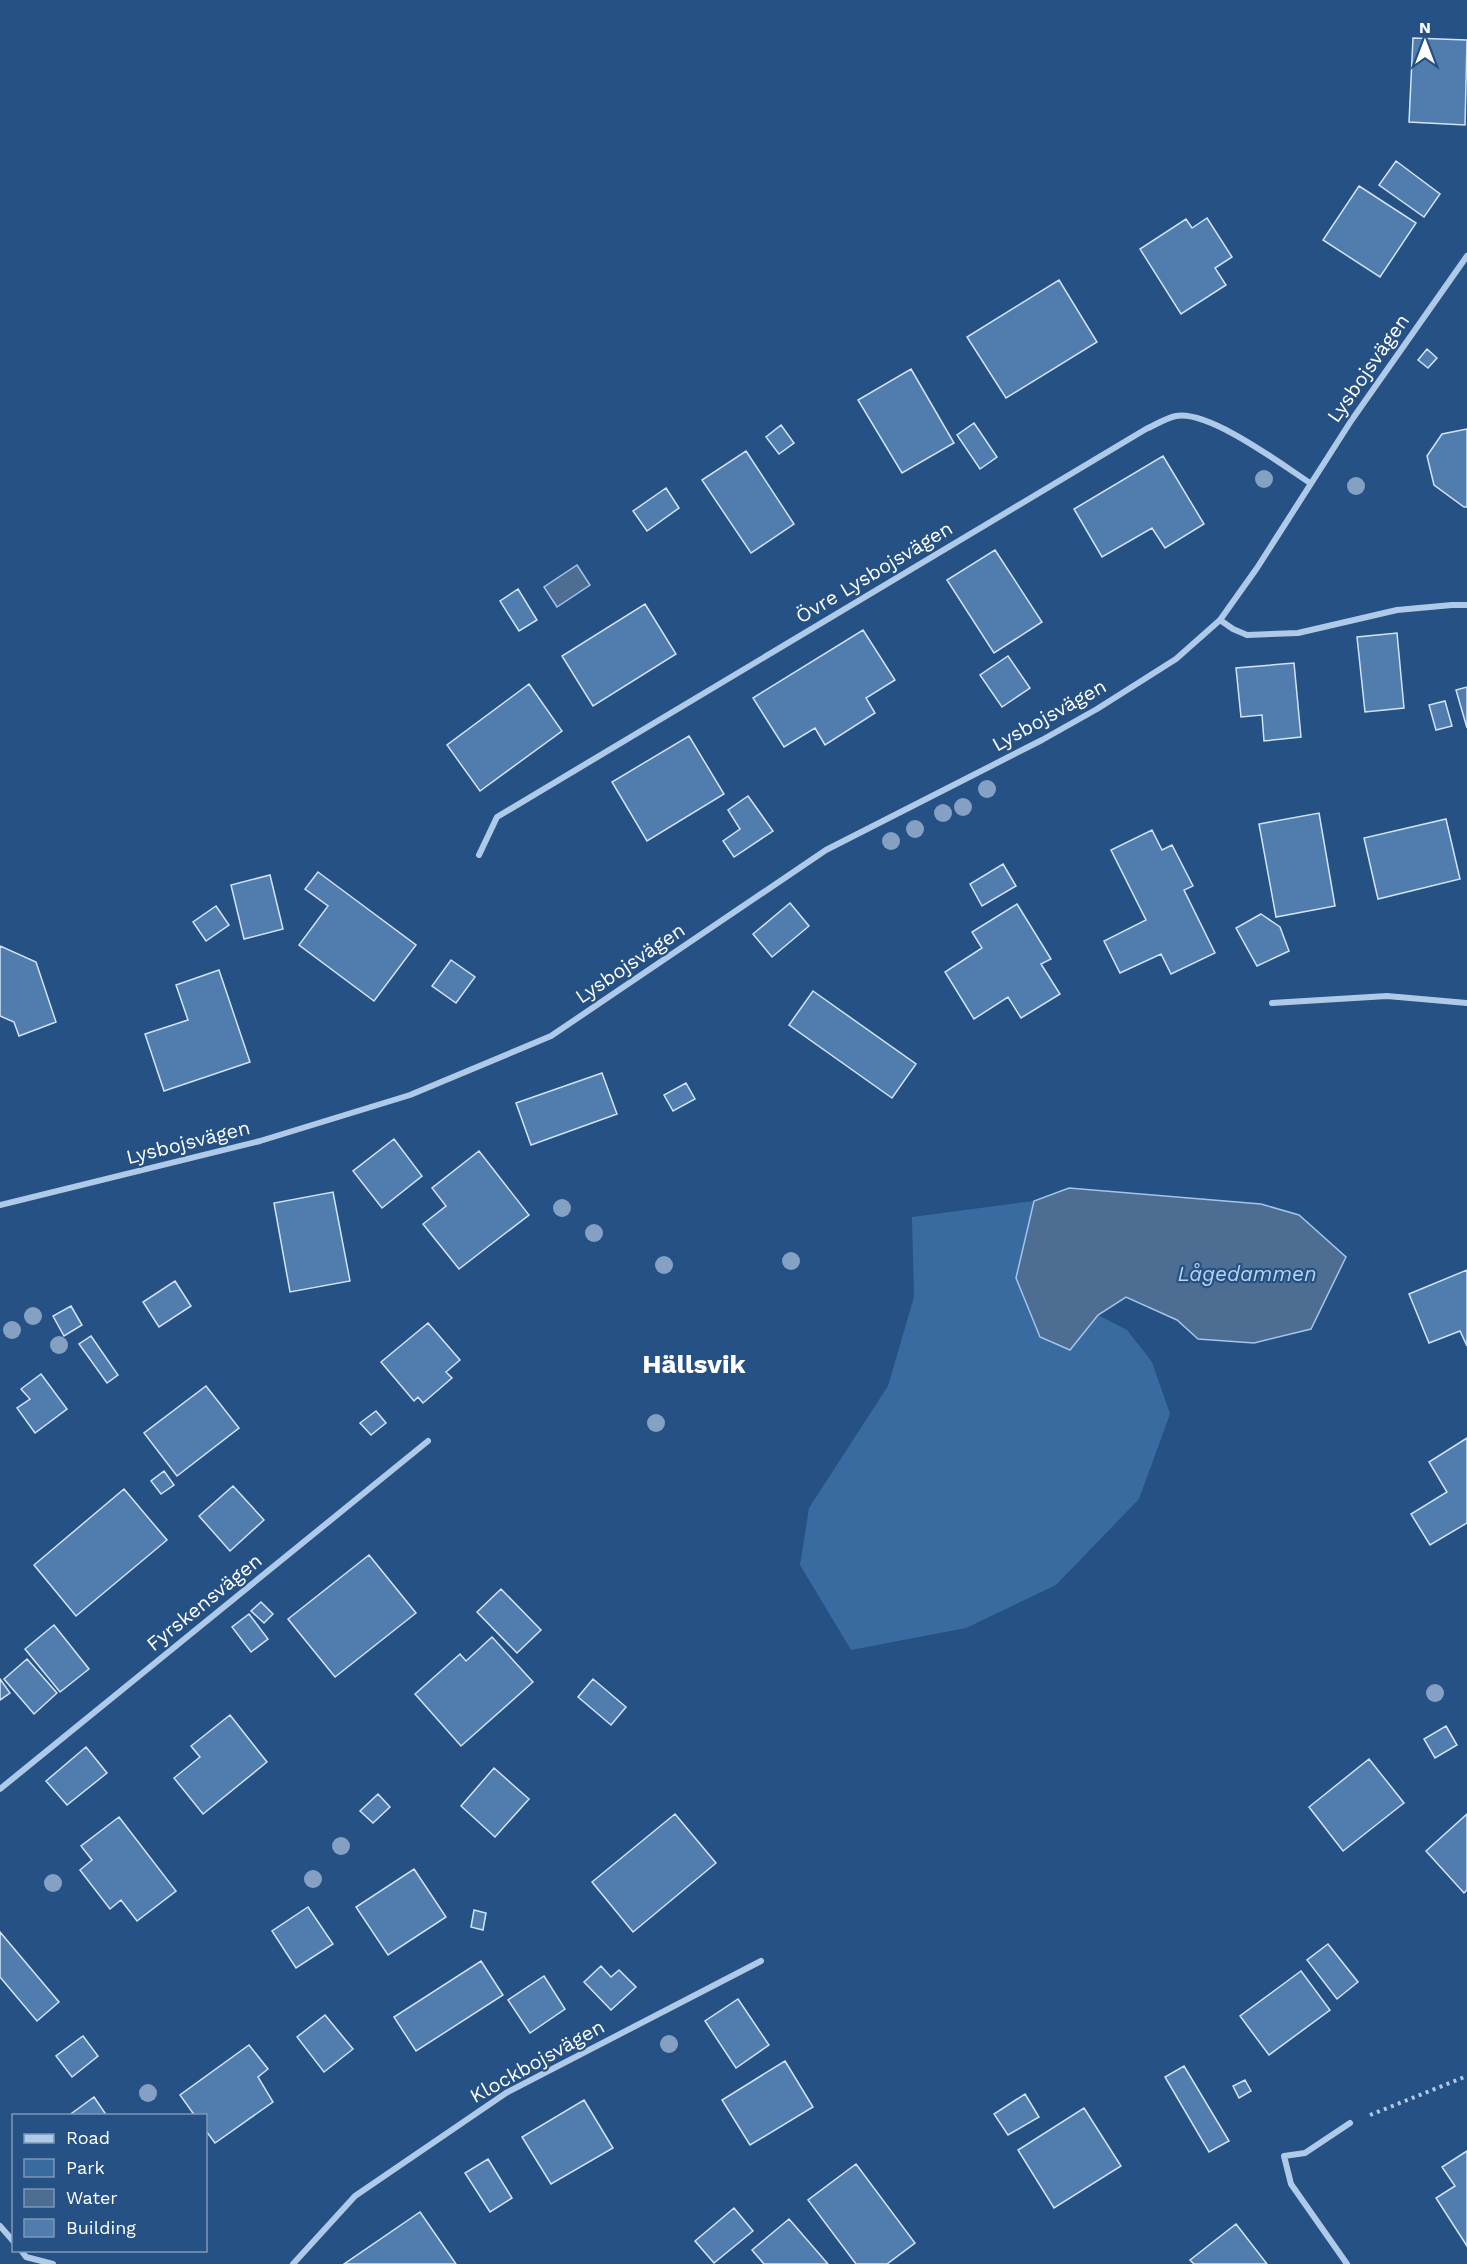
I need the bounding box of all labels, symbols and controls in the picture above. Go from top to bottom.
north arrow [1395,12,1455,72]
text: N [1419,18,1431,37]
street label: Lysbojsvägen [1322,309,1414,427]
street label: Övre Lysbojsvägen [791,516,957,628]
street label: Lysbojsvägen [988,674,1110,756]
street label: Lysbojsvägen [571,918,689,1008]
street label: Lysbojsvägen [124,1115,252,1169]
water label: Lågedammen [1177,1261,1317,1286]
district label: Hällsvik [642,1349,746,1379]
street label: Fyrskensvägen [141,1548,267,1656]
street label: Klockbojsvägen [466,2014,608,2108]
legend [12,2114,207,2252]
text: Road [66,2127,110,2148]
text: Park [66,2157,105,2178]
text: Water [66,2187,118,2208]
text: Building [66,2217,136,2238]

